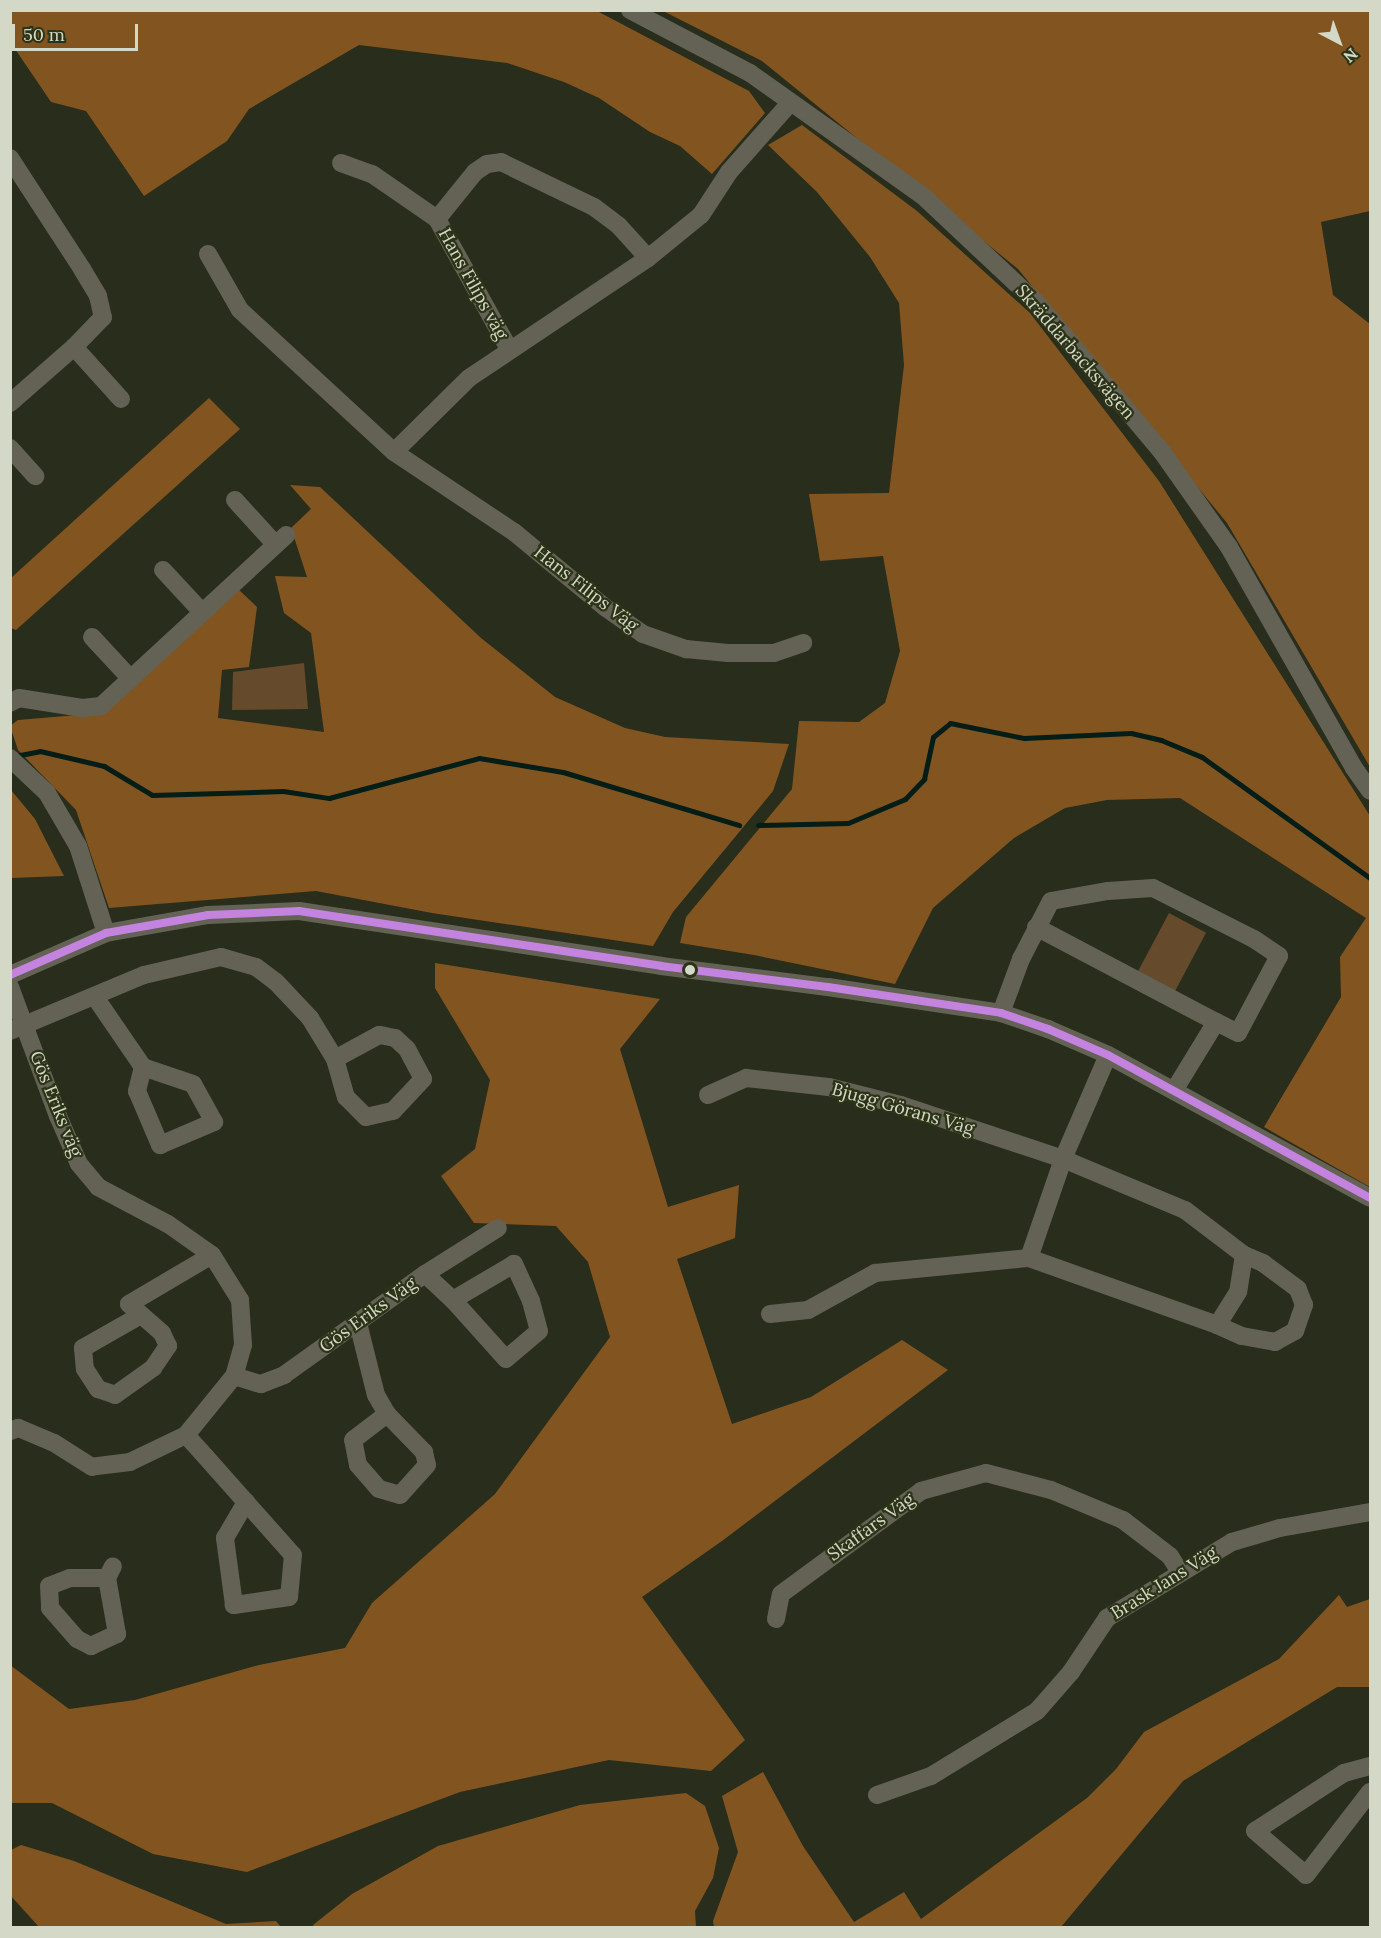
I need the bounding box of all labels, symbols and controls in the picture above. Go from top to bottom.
scale bar [15,12,141,50]
north arrow [1309,12,1369,72]
text: 50 m [23,23,65,46]
text: N [1340,44,1362,67]
street label: Hans Filips väg [434,225,512,343]
street label: Skräddarbacksvägen [1011,280,1139,424]
street label: Hans Filips Väg [530,542,642,636]
unlabelled marker [684,964,696,976]
street label: Gös Eriks väg [25,1048,87,1160]
street label: Bjugg Görans Väg [829,1078,977,1140]
street label: Gös Eriks Väg [315,1273,421,1357]
street label: Skaffars Väg [823,1488,919,1566]
street label: Brask Jans Väg [1107,1542,1221,1624]

